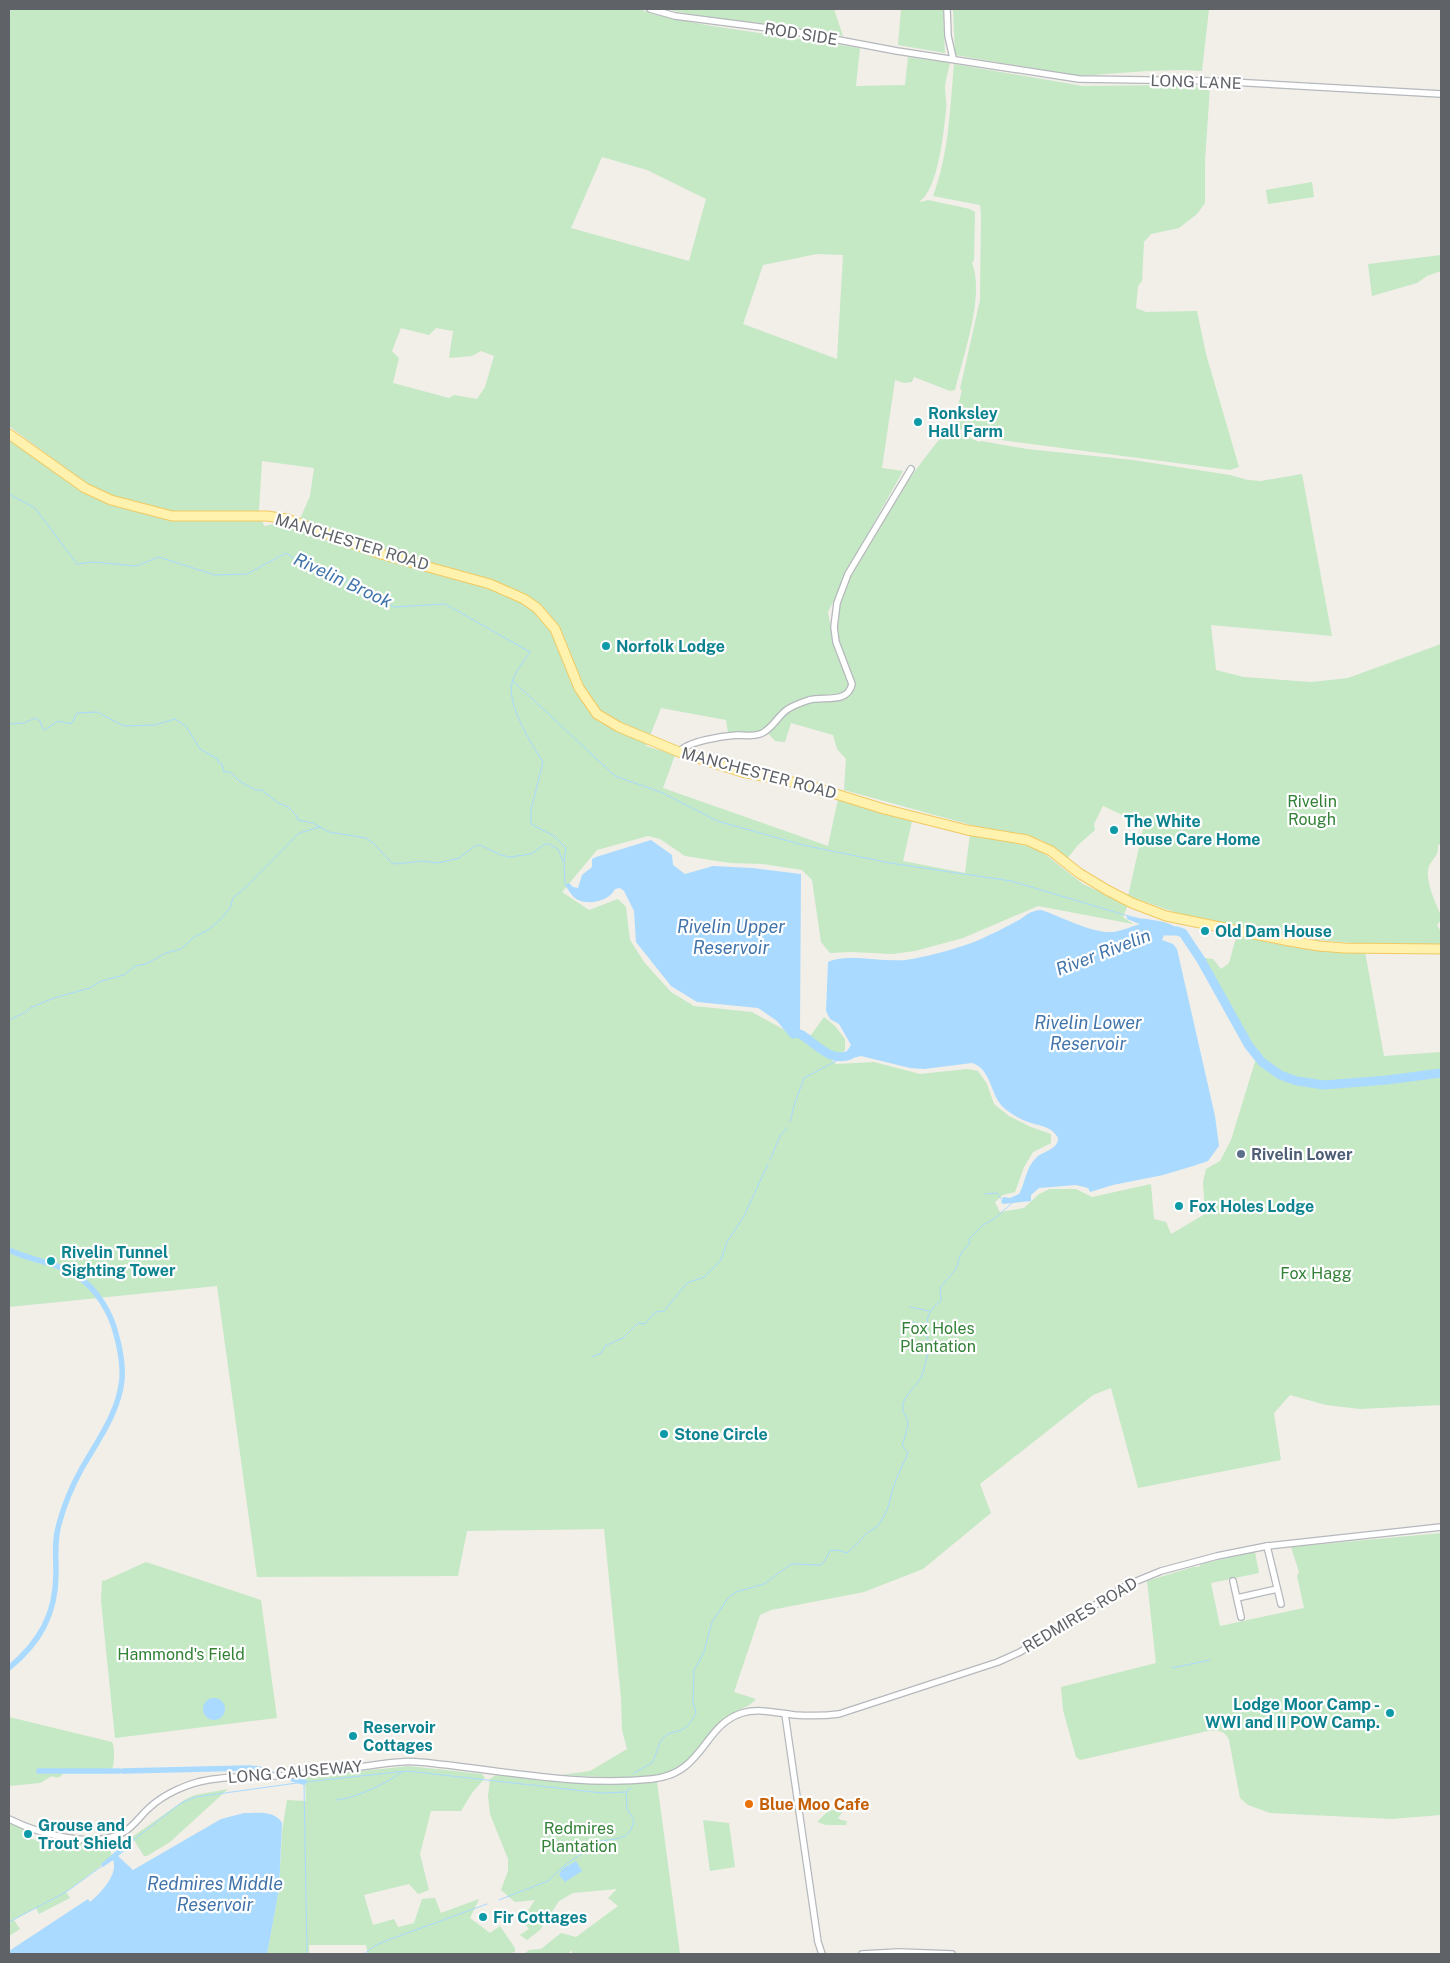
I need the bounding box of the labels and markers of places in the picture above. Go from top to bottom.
place label: Ronksley Hall Farm [928,404,1003,441]
marker: Ronksley Hall Farm [912,416,924,428]
place label: Norfolk Lodge [616,637,725,656]
marker: Norfolk Lodge [600,640,612,652]
place label: The White House Care Home [1124,812,1261,849]
marker: The White House Care Home [1108,824,1120,836]
place label: Old Dam House [1215,922,1332,941]
marker: Old Dam House [1199,925,1211,937]
place label: Rivelin Lower [1251,1145,1353,1164]
marker: Rivelin Lower [1235,1148,1247,1160]
place label: Fox Holes Lodge [1189,1197,1314,1216]
marker: Fox Holes Lodge [1173,1200,1185,1212]
place label: Rivelin Tunnel Sighting Tower [61,1243,176,1280]
marker: Rivelin Tunnel Sighting Tower [45,1255,57,1267]
place label: Stone Circle [674,1425,768,1444]
marker: Stone Circle [658,1428,670,1440]
place label: Lodge Moor Camp - WWI and II POW Camp. [1205,1695,1380,1732]
marker: Lodge Moor Camp - WWI and II POW Camp. [1384,1707,1396,1719]
place label: Reservoir Cottages [363,1718,436,1755]
marker: Reservoir Cottages [347,1730,359,1742]
place label: Blue Moo Cafe [759,1795,870,1814]
marker: Blue Moo Cafe [743,1798,755,1810]
place label: Grouse and Trout Shield [38,1816,132,1853]
marker: Grouse and Trout Shield [22,1828,34,1840]
place label: Fir Cottages [493,1908,587,1927]
marker: Fir Cottages [477,1911,489,1923]

